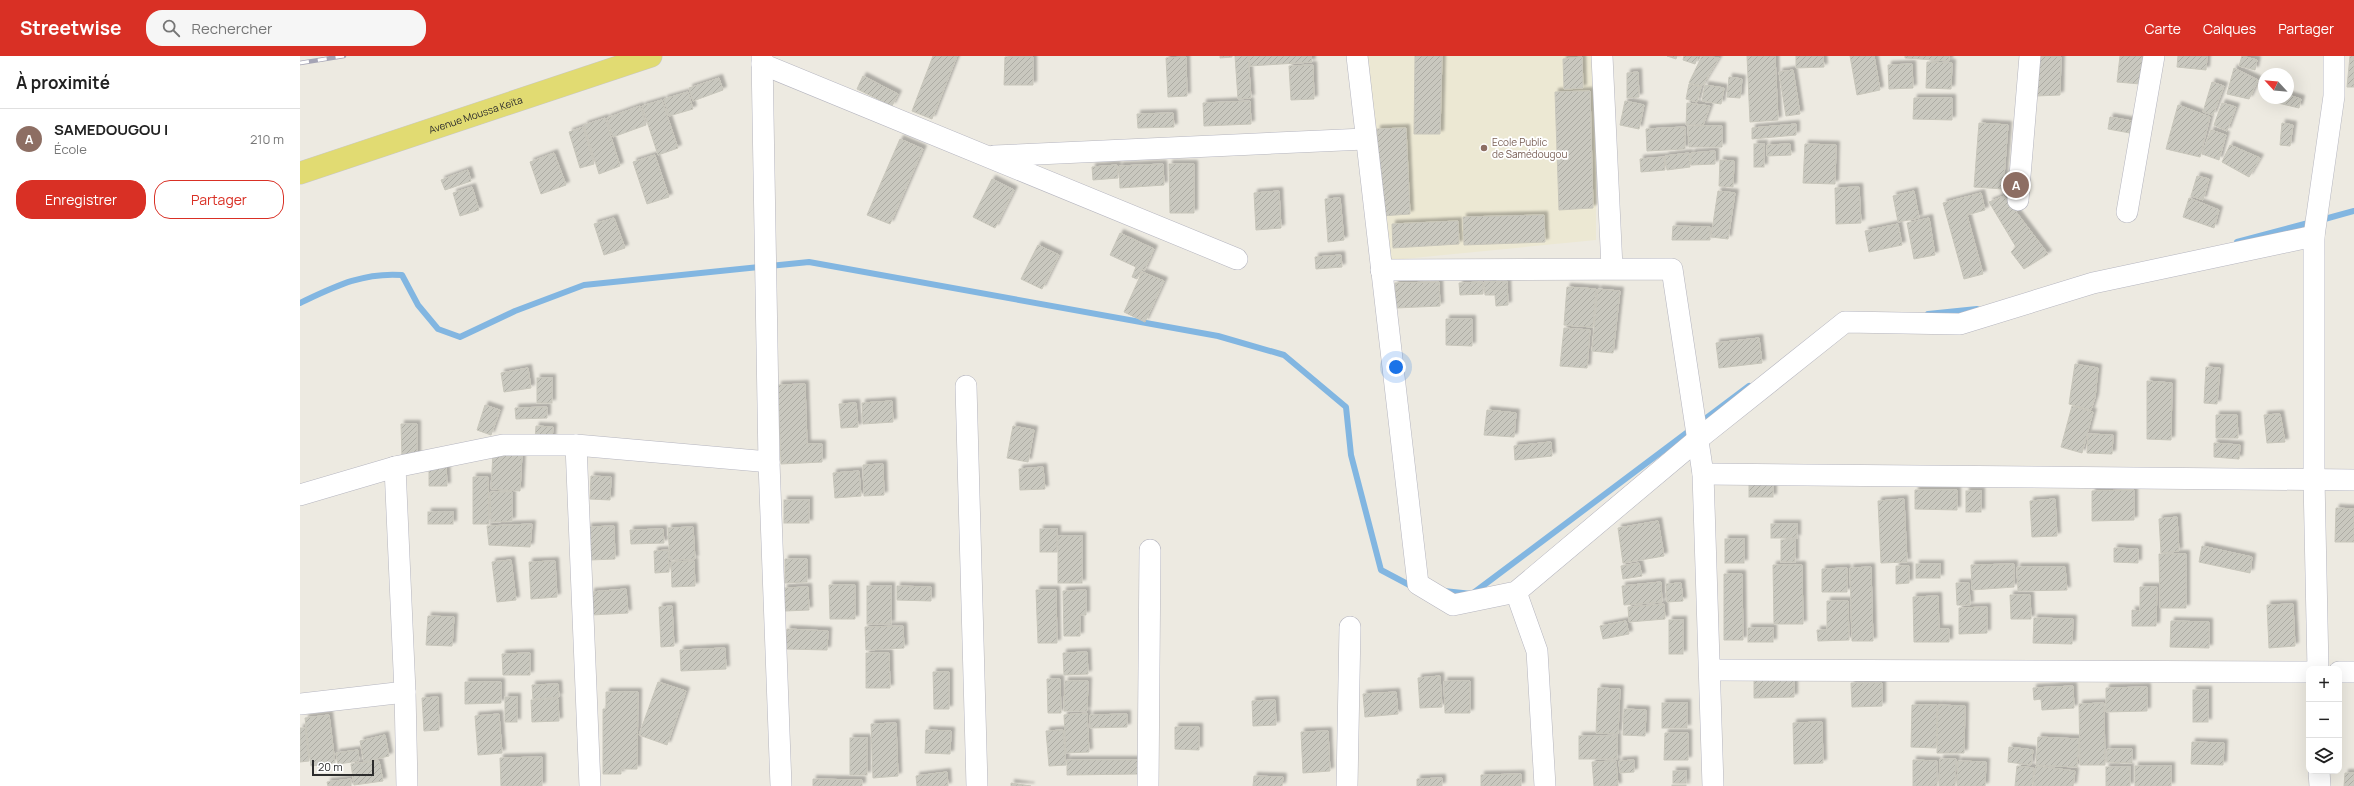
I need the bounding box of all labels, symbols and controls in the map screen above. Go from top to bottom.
search box [146,10,426,46]
text: Streetwise [20,15,122,41]
icon: search [160,17,182,39]
text: Rechercher [192,18,272,39]
text: Carte [2145,19,2181,38]
text: Calques [2203,19,2256,38]
text: Partager [2278,19,2334,38]
north arrow [2258,68,2294,104]
text: À proximité [16,71,110,94]
street label: Avenue Moussa Keïta [427,92,524,137]
text: SAMEDOUGOU I [54,119,168,140]
text: A [25,130,33,148]
text: 210 m [250,130,284,148]
place label: Ecole Public de Samédougou [1492,135,1567,161]
text: École [54,140,87,158]
marker: Ecole Public de Samédougou [1479,143,1489,153]
pin: A [2003,170,2029,200]
button: Enregistrer [16,180,146,219]
button: Partager [154,180,284,219]
your location [1386,357,1406,377]
map controls [2306,666,2342,774]
button: + [2306,666,2342,702]
button: − [2306,702,2342,738]
button: layers [2306,738,2342,774]
scale bar [312,758,374,777]
text: 20 m [318,759,343,774]

